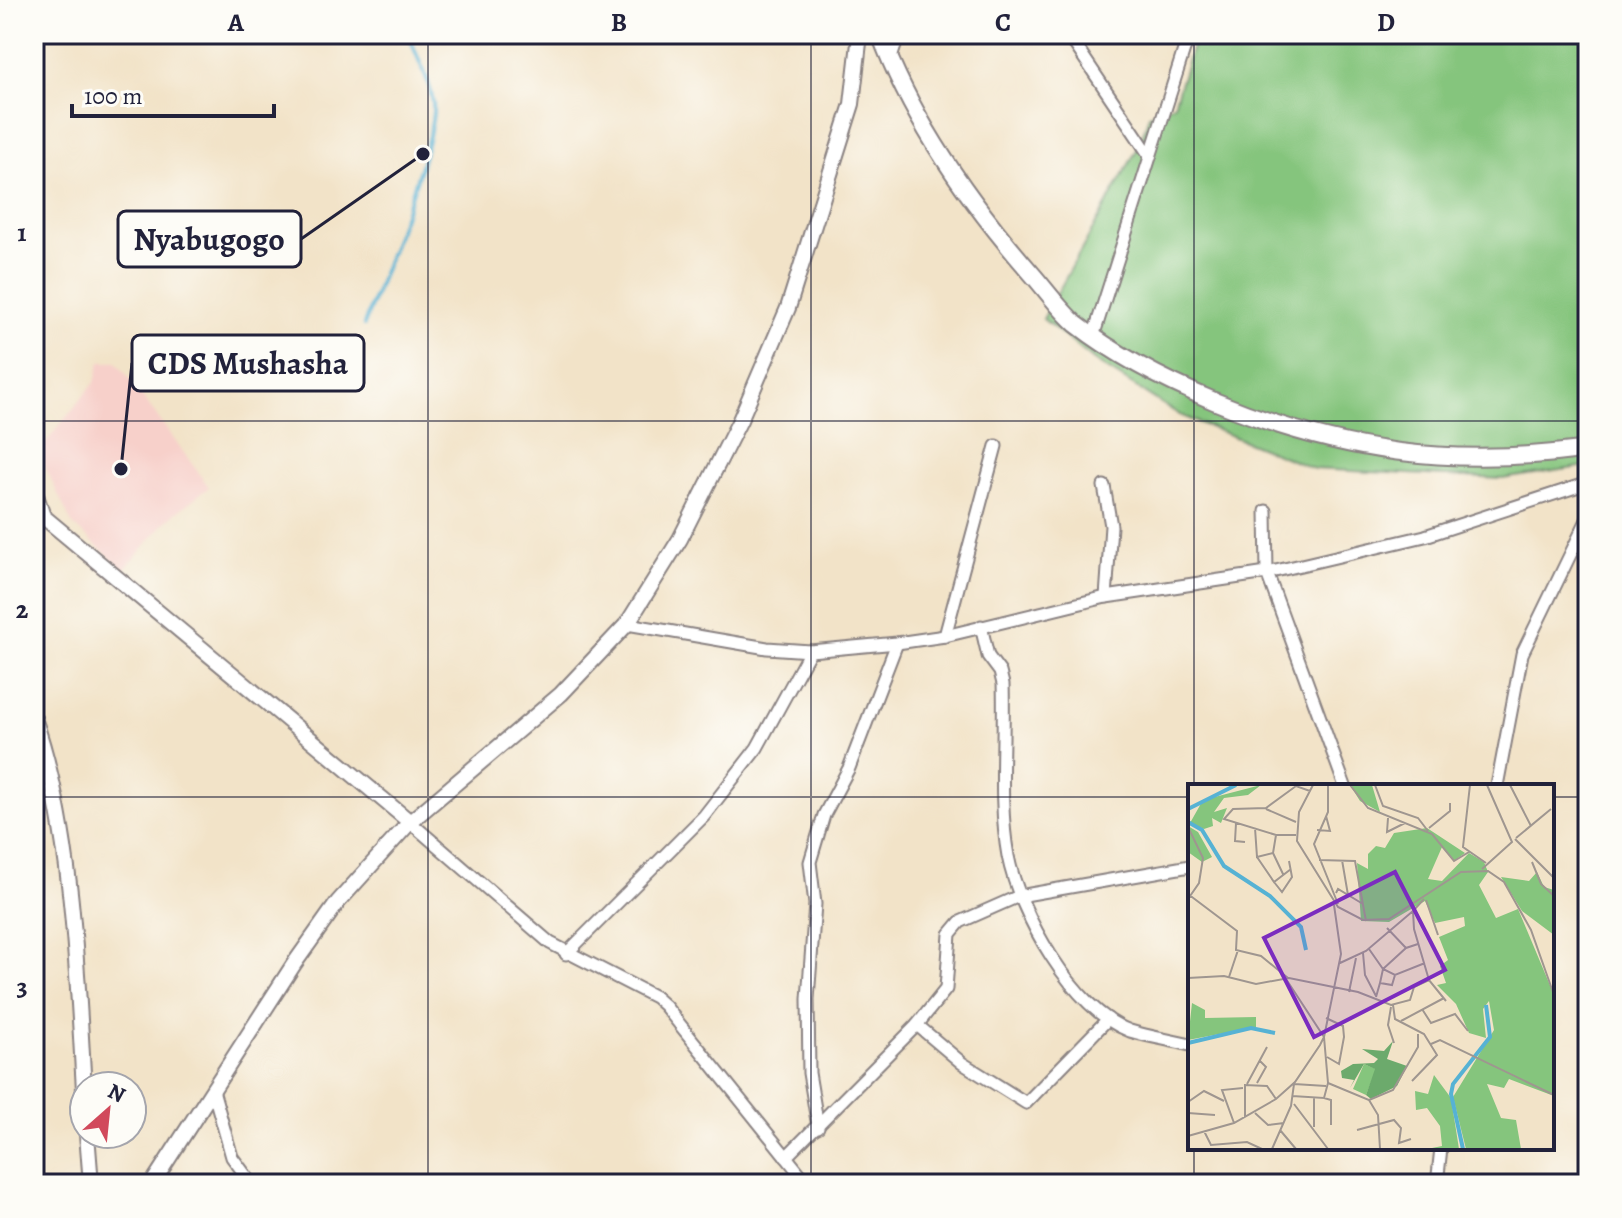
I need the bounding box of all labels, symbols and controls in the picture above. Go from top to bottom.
text: A [227,5,245,40]
text: B [611,5,627,40]
text: C [995,5,1011,40]
text: D [1377,5,1395,40]
scale bar [72,68,274,118]
text: 100 m [84,80,143,112]
callout: Nyabugogo [118,211,301,267]
text: 1 [17,215,27,250]
text: Nyabugogo [133,217,285,261]
callout: CDS Mushasha [132,335,364,391]
text: CDS Mushasha [148,341,349,385]
text: 2 [16,592,29,627]
inset map [1188,784,1554,1150]
text: 3 [16,969,28,1004]
north arrow [68,1070,148,1150]
text: N [103,1076,131,1110]

